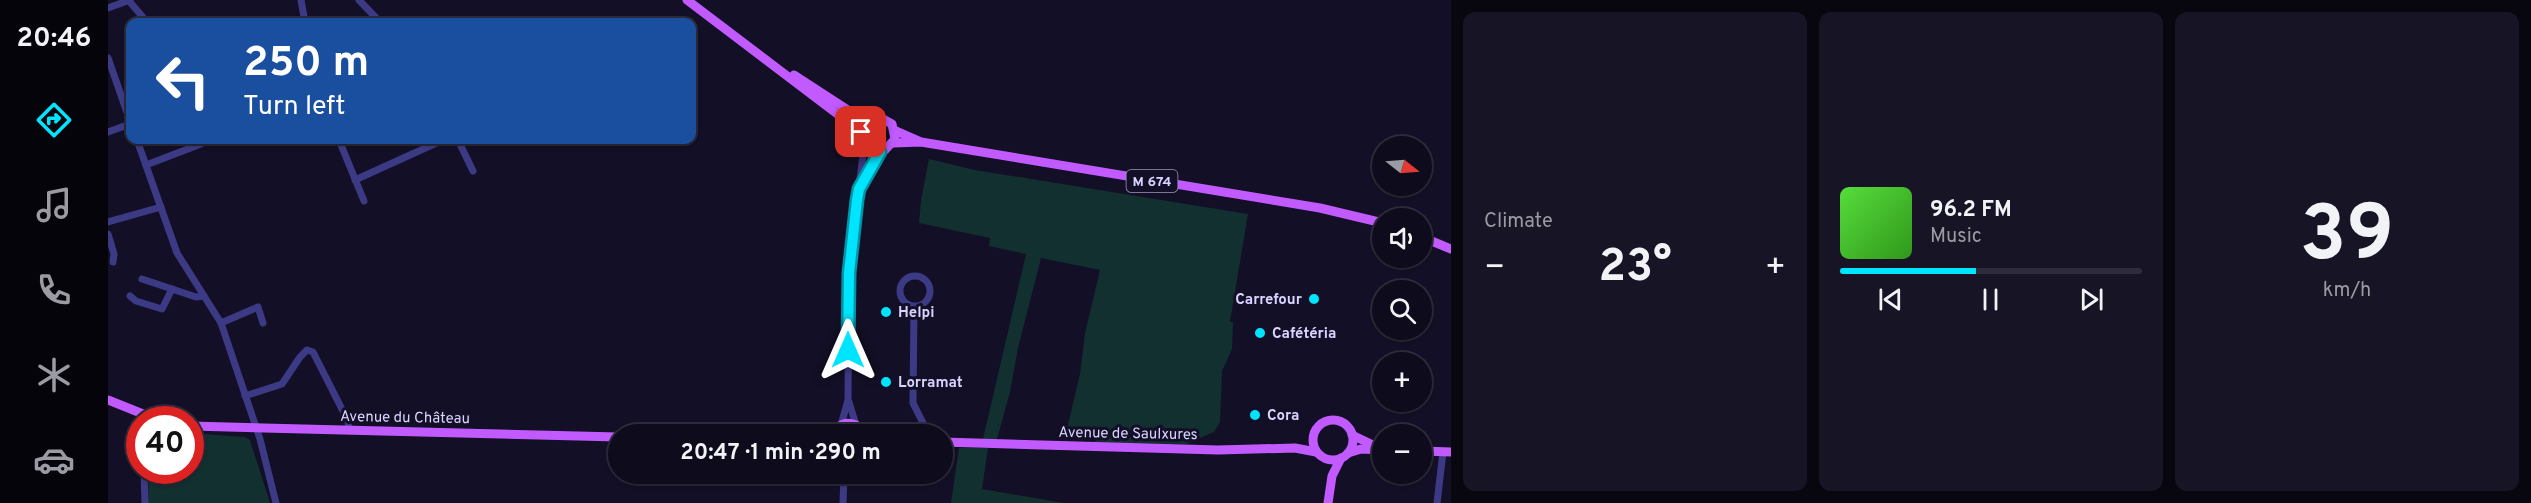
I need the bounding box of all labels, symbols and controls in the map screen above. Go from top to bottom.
text: 20:46 [17,22,91,56]
text: 250 m [243,38,369,91]
icon: left [144,42,222,120]
text: Turn left [243,90,345,124]
icon: directions [33,99,75,141]
pin [835,106,886,157]
icon: arrive [844,115,877,148]
north arrow [1372,136,1432,196]
map controls [1372,136,1432,484]
road number: M 674 [1126,170,1178,192]
icon: music [33,184,75,226]
text: 39 [2300,189,2394,288]
text: 96.2 FM [1930,197,2012,224]
button: sound [1372,208,1432,268]
text: Climate [1484,209,1553,235]
text: Music [1930,224,1982,250]
text: 23° [1598,240,1672,297]
text: − [1484,248,1505,290]
text: + [1765,248,1786,290]
icon: phone [33,269,75,311]
text: km/h [2323,278,2371,304]
button: search [1372,280,1432,340]
icon: previous [1874,283,1907,316]
icon: pause [1974,283,2007,316]
icon: next [2075,283,2108,316]
place label: Carrefour [1235,291,1303,310]
marker: Carrefour [1307,292,1321,306]
place label: Helpi [898,304,934,323]
marker: Helpi [879,305,893,319]
position arrow [816,318,880,382]
place label: Cafétéria [1272,325,1336,344]
marker: Cafétéria [1253,326,1267,340]
button: + [1372,352,1432,412]
icon: climate [33,354,75,396]
place label: Lorramat [898,374,963,393]
marker: Lorramat [879,375,893,389]
speed limit sign: 40 [126,406,204,484]
place label: Cora [1267,407,1299,426]
street label: Avenue du Château [340,408,470,429]
marker: Cora [1248,408,1262,422]
street label: Avenue de Saulxures [1058,424,1198,445]
button: − [1372,424,1432,484]
icon: car [33,439,75,481]
text: 20:47 · 1 min · 290 m [680,440,881,467]

